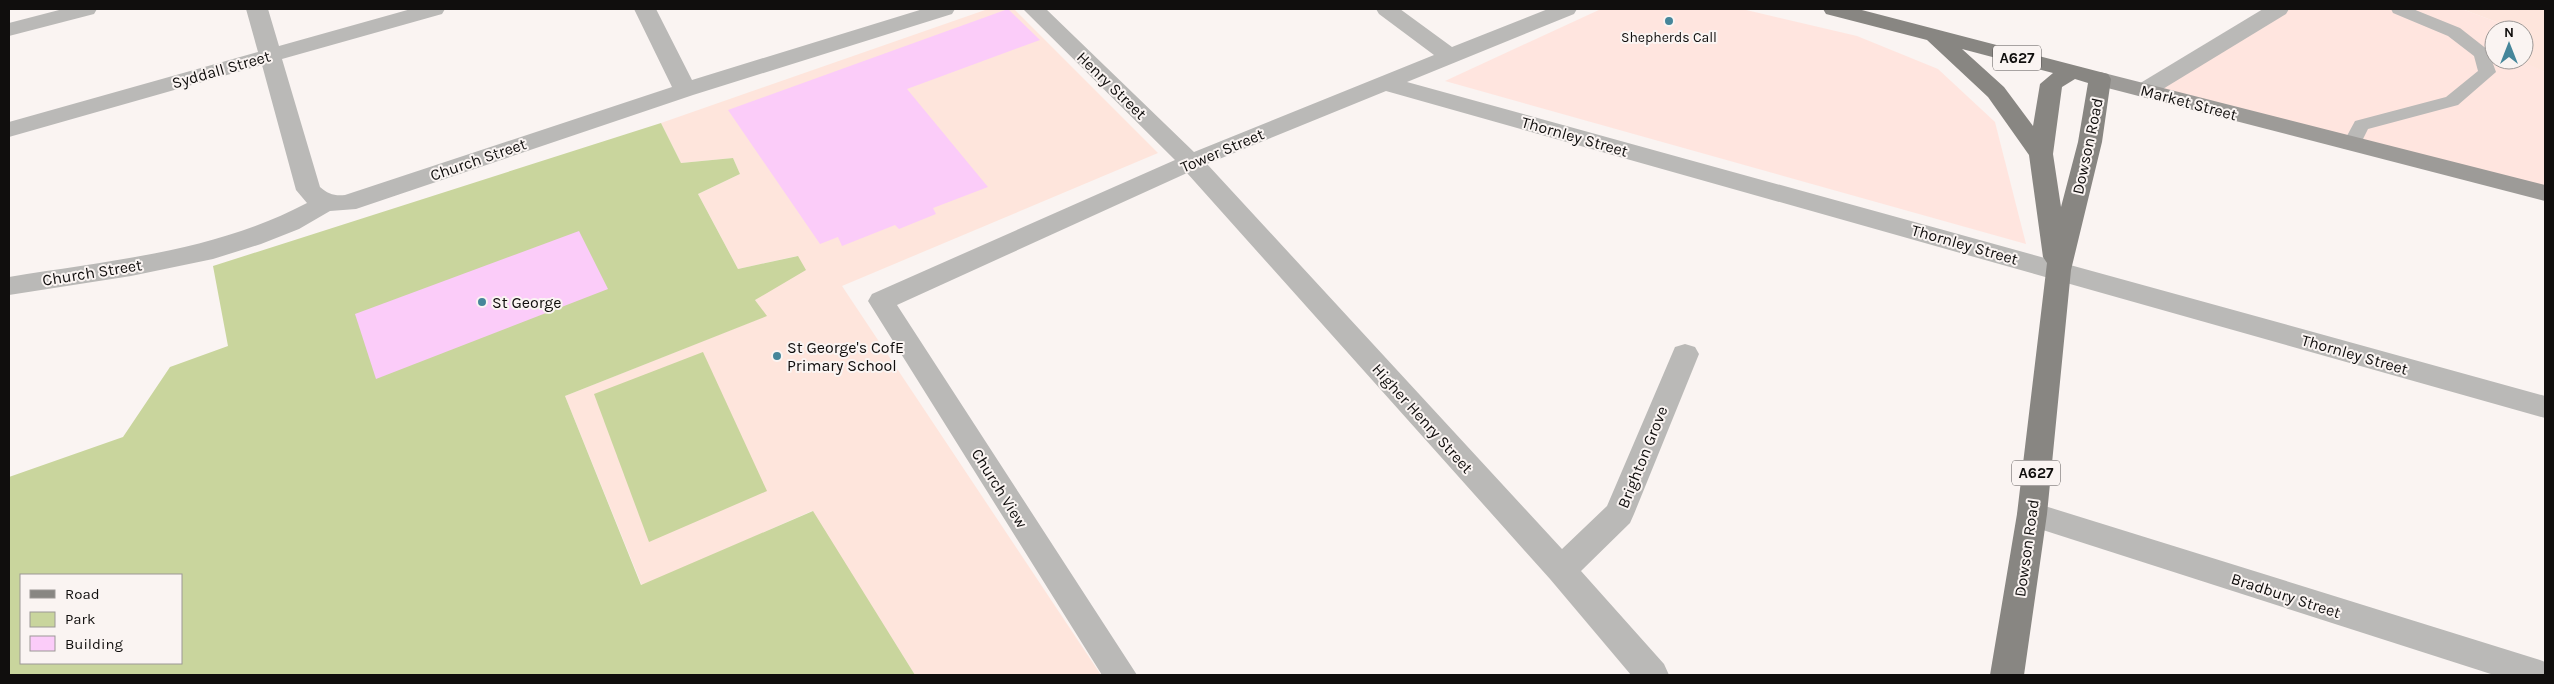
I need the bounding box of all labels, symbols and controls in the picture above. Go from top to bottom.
marker: Shepherds Call [1663,15,1675,27]
north arrow [2484,20,2534,70]
text: N [2504,24,2514,41]
place label: Shepherds Call [1621,29,1717,46]
street label: Syddall Street [170,46,273,93]
road number: A627 [1993,46,2041,70]
street label: Henry Street [1073,47,1150,123]
street label: Market Street [2139,80,2239,124]
street label: Dowson Road [2068,96,2107,196]
street label: Thornley Street [1520,112,1630,161]
street label: Tower Street [1178,124,1267,177]
street label: Church Street [428,134,529,185]
street label: Thornley Street [1910,220,2020,269]
street label: Church Street [41,255,143,290]
place label: St George [492,293,562,312]
marker: St George [476,296,488,308]
street label: Thornley Street [2300,330,2410,379]
place label: St George's CofE Primary School [787,338,904,375]
marker: St George's CofE Primary School [771,350,783,362]
street label: Higher Henry Street [1368,359,1477,477]
street label: Brighton Grove [1613,403,1672,511]
street label: Church View [968,445,1032,532]
road number: A627 [2012,460,2060,486]
street label: Dowson Road [2010,498,2043,598]
street label: Bradbury Street [2229,569,2343,622]
legend [20,574,182,664]
text: Road [65,585,100,603]
text: Park [65,610,95,628]
text: Building [65,635,123,653]

